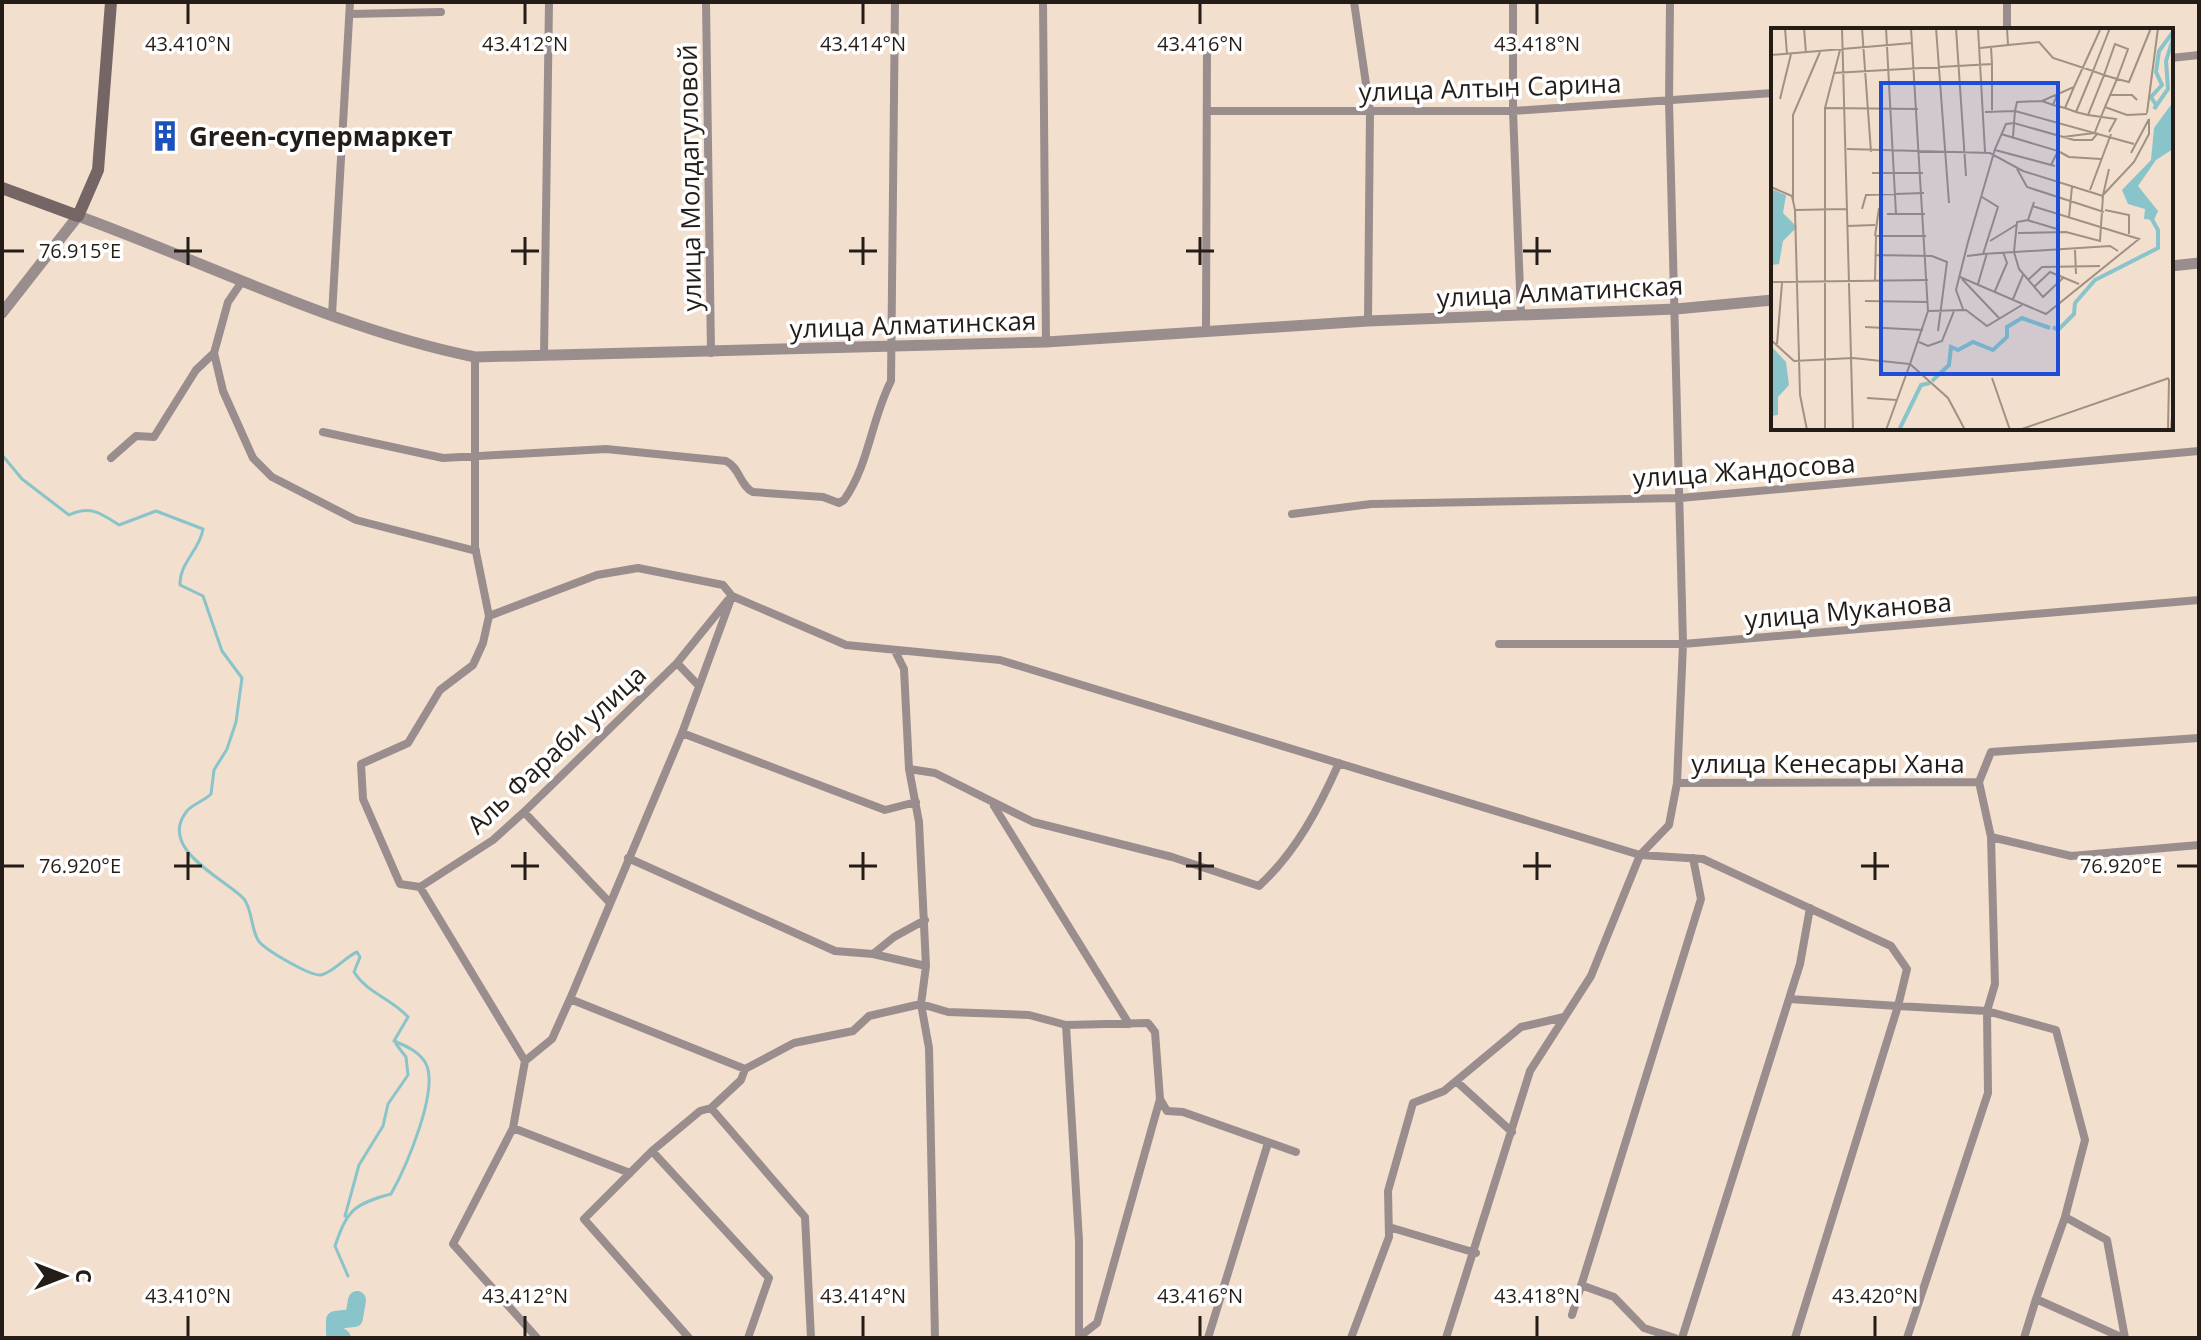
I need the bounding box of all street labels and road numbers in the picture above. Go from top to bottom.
street label: улица Молдагуловой [669,44,709,312]
street label: улица Алтын Сарина [1358,64,1622,110]
street label: улица Алматинская [1436,267,1684,315]
street label: улица Алматинская [789,302,1037,346]
street label: улица Жандосова [1632,444,1856,496]
street label: улица Муканова [1743,583,1953,637]
street label: Аль Фараби улица [459,656,653,842]
street label: улица Кенесары Хана [1691,745,1965,781]

